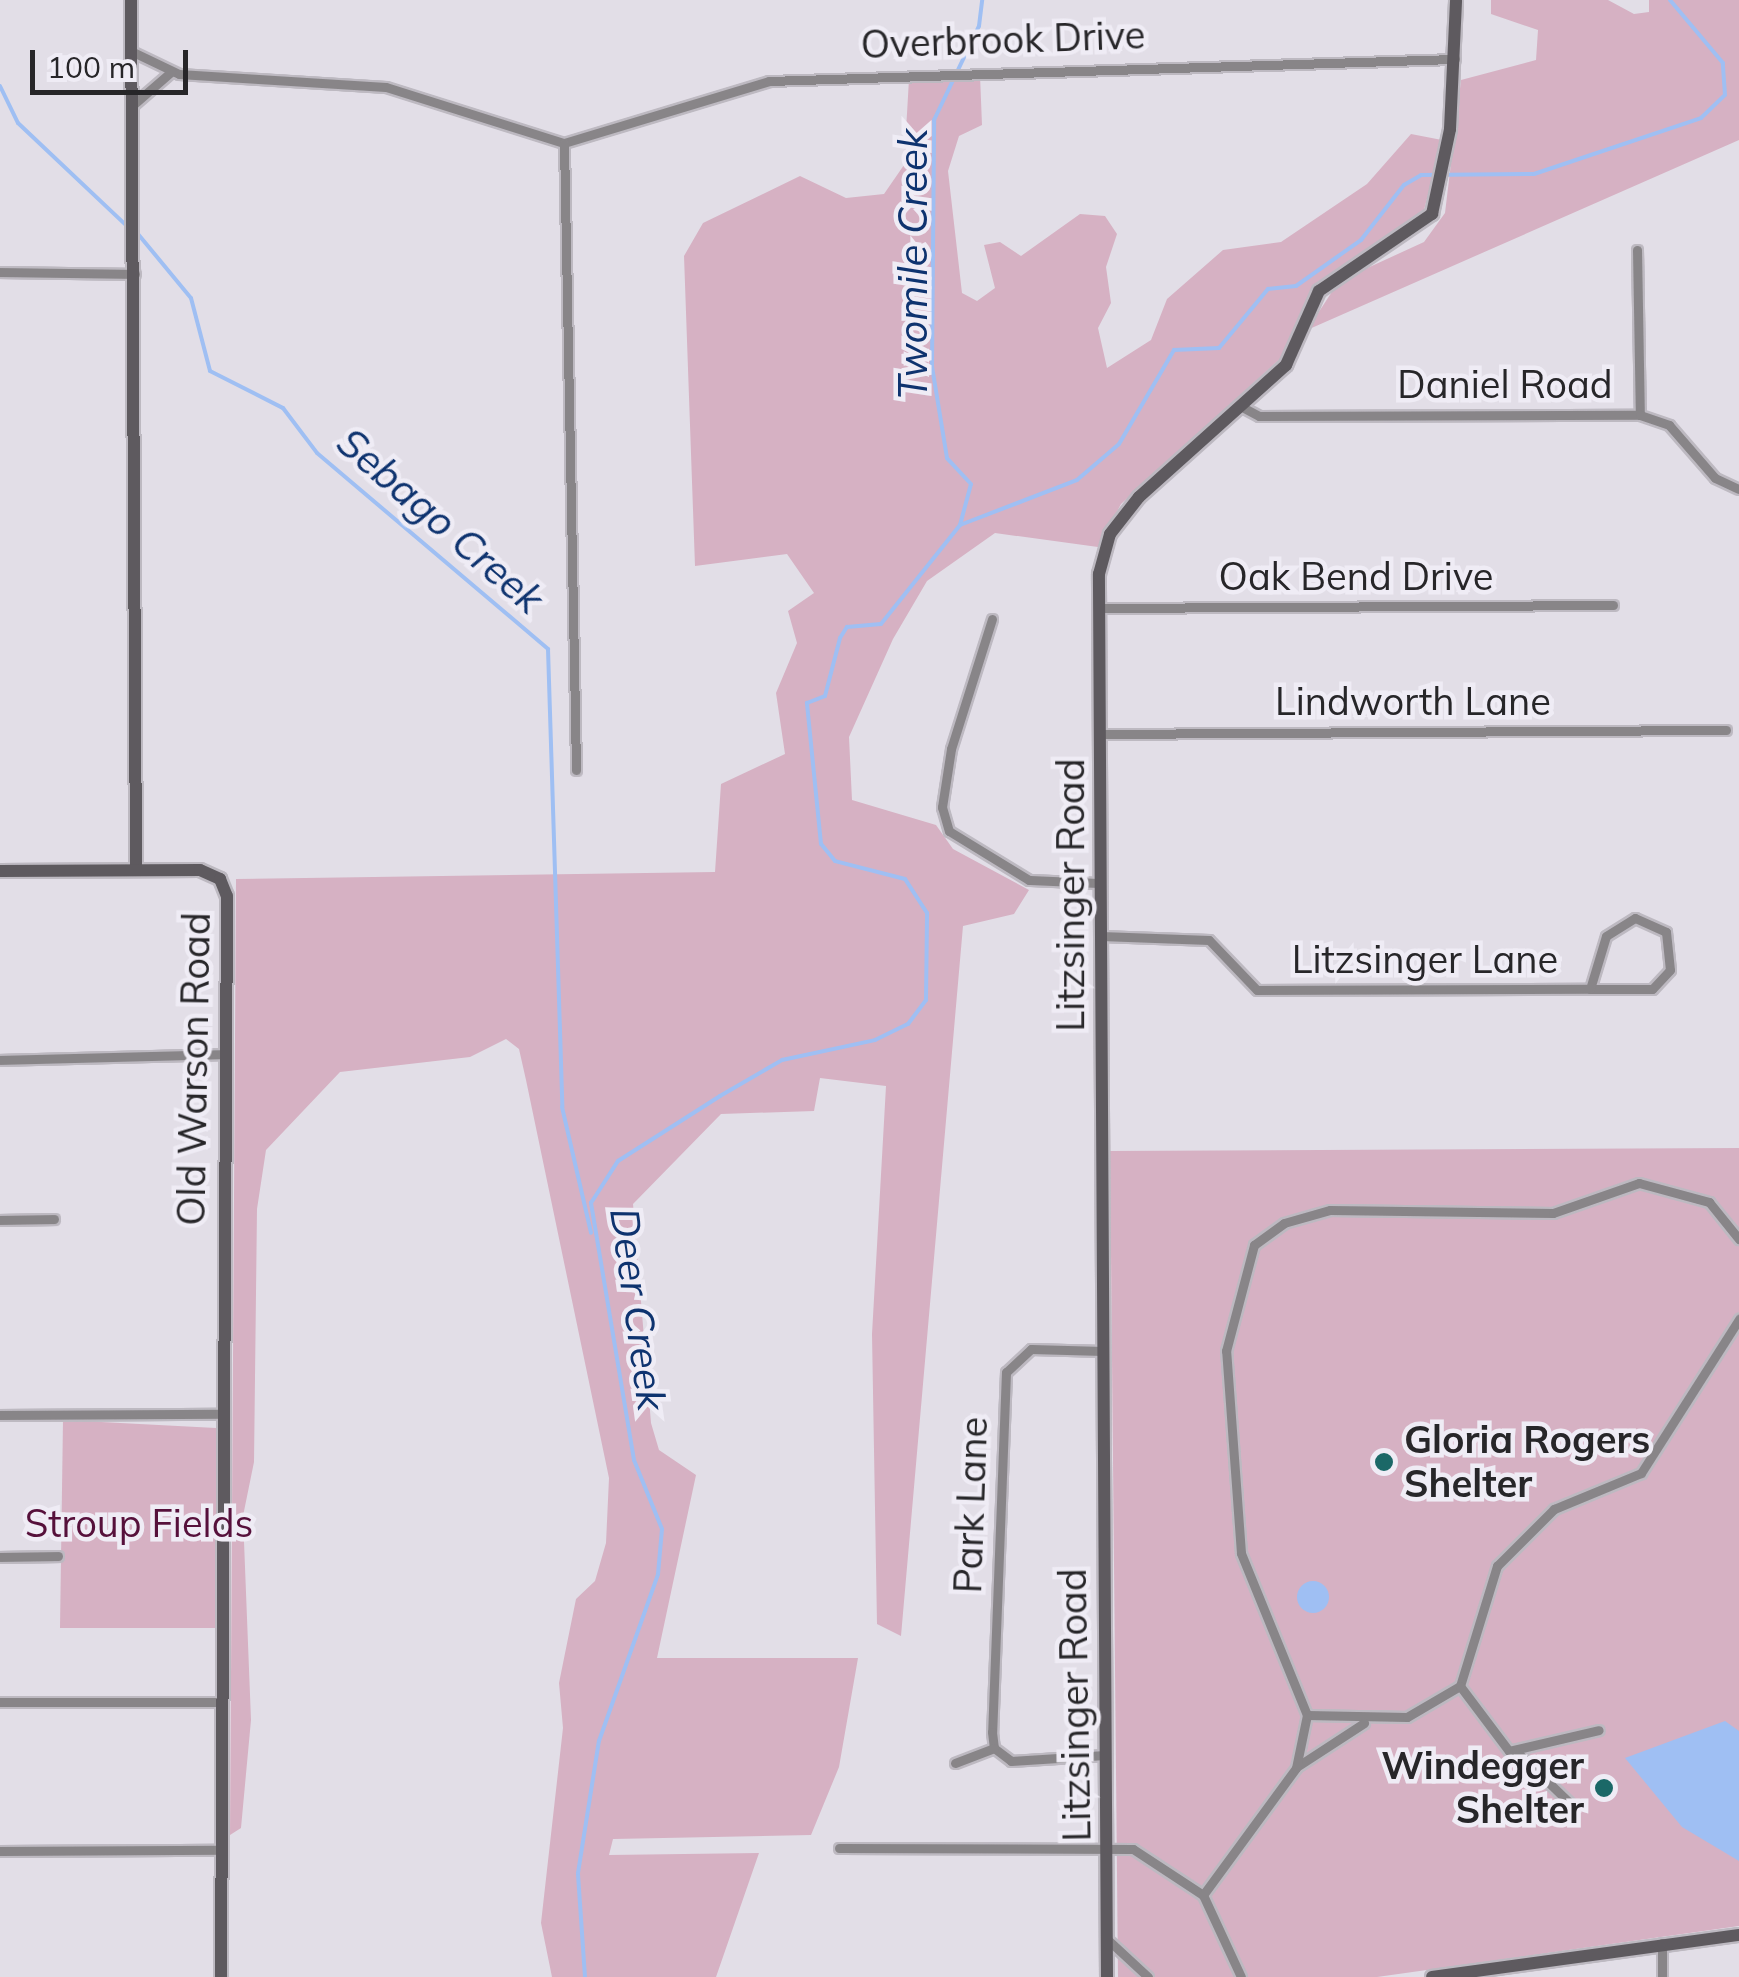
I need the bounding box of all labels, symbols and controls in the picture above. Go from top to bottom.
street label: Overbrook Drive [860,12,1146,68]
scale bar [35,30,192,92]
text: 100 m [47,48,135,86]
water label: Twomile Creek [888,129,936,399]
street label: Daniel Road [1397,362,1613,408]
water label: Sebago Creek [328,417,554,623]
street label: Oak Bend Drive [1219,554,1493,600]
street label: Lindworth Lane [1275,679,1551,725]
street label: Litzsinger Road [1048,758,1094,1032]
street label: Old Warson Road [168,912,220,1226]
street label: Litzsinger Lane [1292,937,1558,983]
water label: Deer Creek [601,1205,677,1413]
street label: Park Lane [945,1416,997,1594]
place label: Gloria Rogers Shelter [1404,1417,1650,1506]
marker: Gloria Rogers Shelter [1373,1451,1395,1473]
park label: Stroup Fields [25,1501,253,1547]
street label: Litzsinger Road [1050,1568,1100,1842]
place label: Windegger Shelter [1381,1743,1584,1832]
marker: Windegger Shelter [1593,1777,1615,1799]

